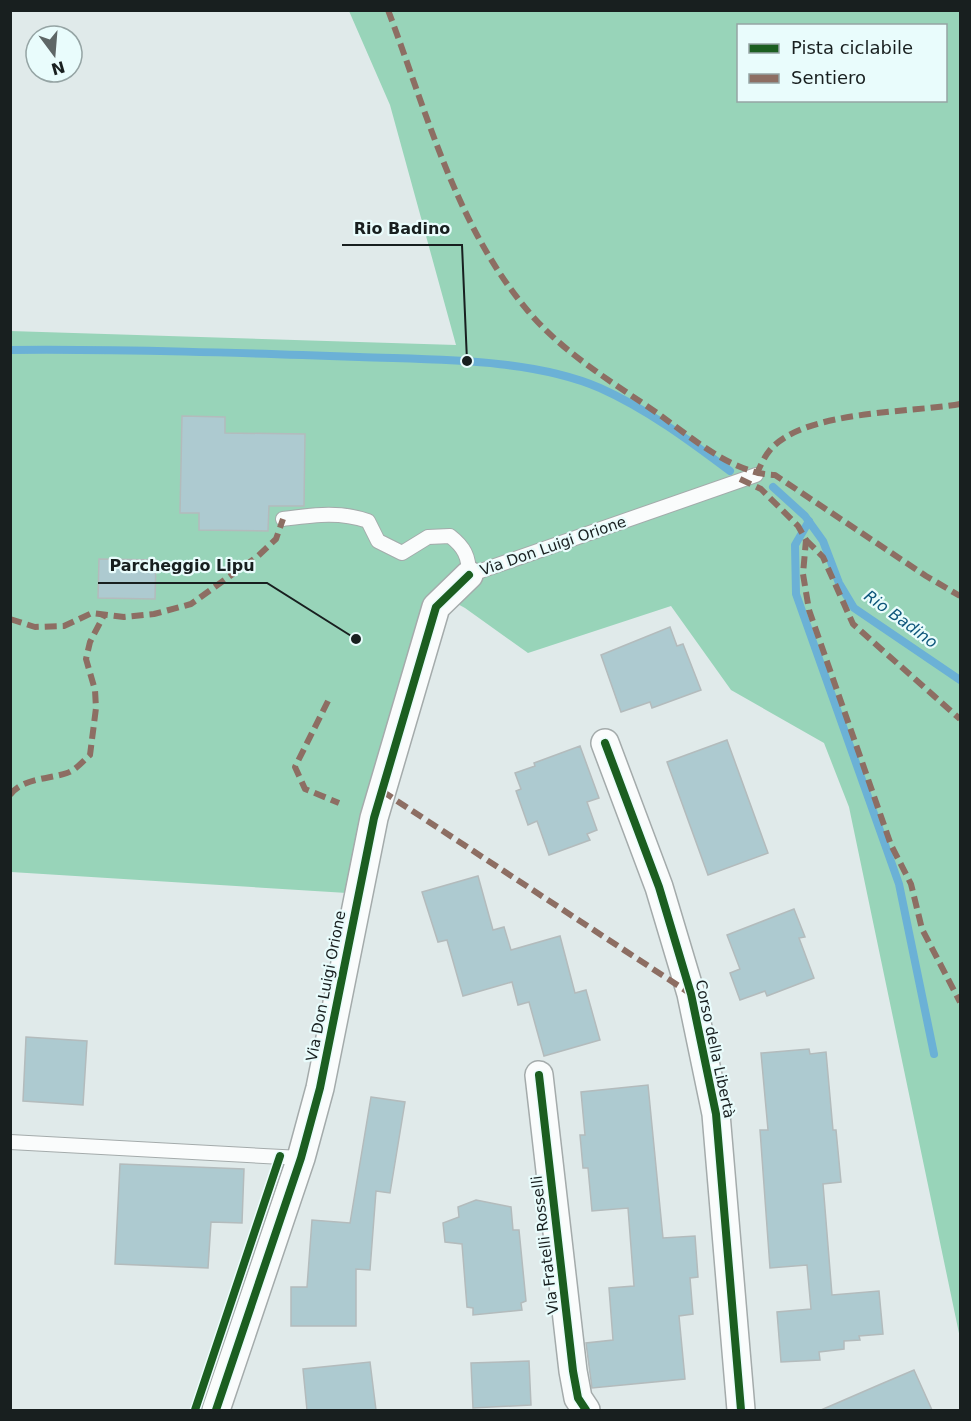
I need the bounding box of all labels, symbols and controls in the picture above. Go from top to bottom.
north arrow [24,24,84,84]
legend [737,24,947,102]
text: Pista ciclabile [791,37,913,58]
text: N [49,57,67,79]
text: Sentiero [791,67,866,88]
callout: Rio Badino [342,211,462,245]
text: Rio Badino [354,219,450,238]
street label: Via Don Luigi Orione [478,513,628,579]
callout: Parcheggio Lipu [98,549,267,583]
text: Parcheggio Lipu [109,556,255,575]
water label: Rio Badino [861,586,941,652]
street label: Via Don Luigi Orione [303,909,349,1063]
street label: Corso della Libertà [692,978,738,1120]
street label: Via Fratelli Rosselli [528,1175,562,1315]

